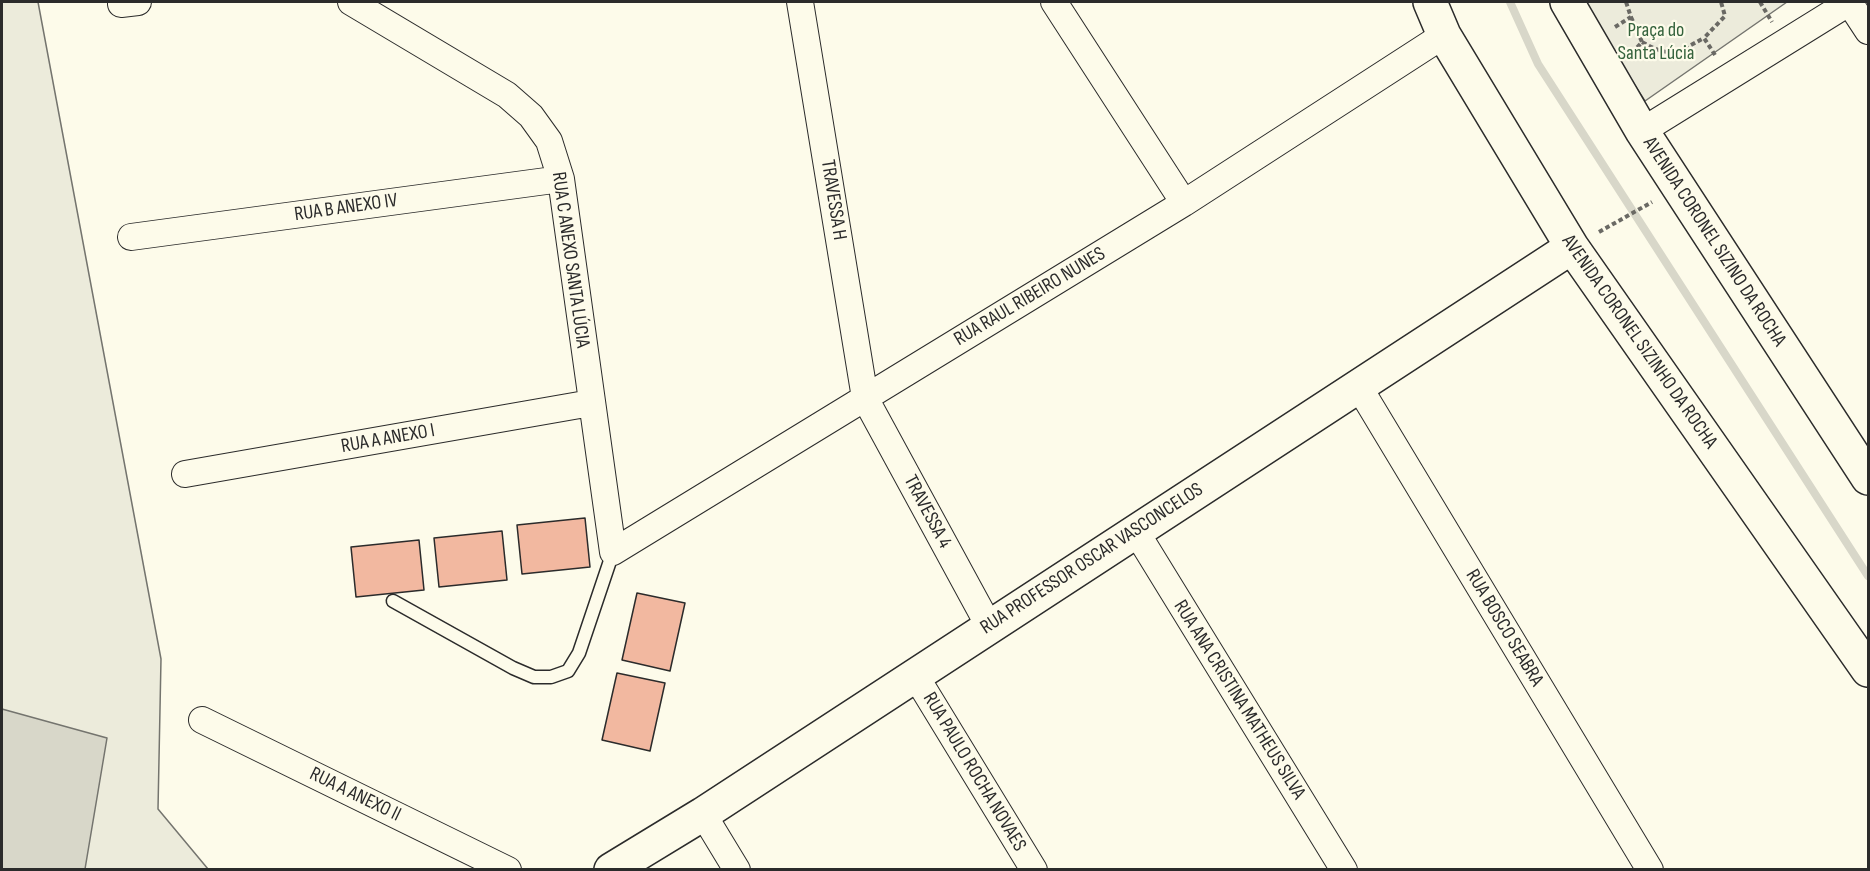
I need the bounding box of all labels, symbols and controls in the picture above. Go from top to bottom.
park label: Praça do Santa Lúcia [1617,19,1695,66]
street label: AVENIDA CORONEL SIZINO DA ROCHA [1637,133,1791,351]
street label: TRAVESSA H [815,158,851,242]
street label: RUA C ANEXO SANTA LÚCIA [546,170,594,350]
street label: RUA B ANEXO IV [293,189,399,227]
street label: AVENIDA CORONEL SIZINHO DA ROCHA [1556,231,1722,453]
street label: RUA RAUL RIBEIRO NUNES [950,242,1110,352]
street label: RUA A ANEXO I [339,419,437,459]
street label: TRAVESSA 4 [898,471,956,553]
street label: RUA PROFESSOR OSCAR VASCONCELOS [976,478,1208,640]
street label: RUA BOSCO SEABRA [1460,565,1548,691]
street label: RUA ANA CRISTINA MATHEUS SILVA [1168,596,1310,804]
street label: RUA PAULO ROCHA NOVAES [917,688,1031,856]
street label: RUA A ANEXO II [305,763,405,827]

